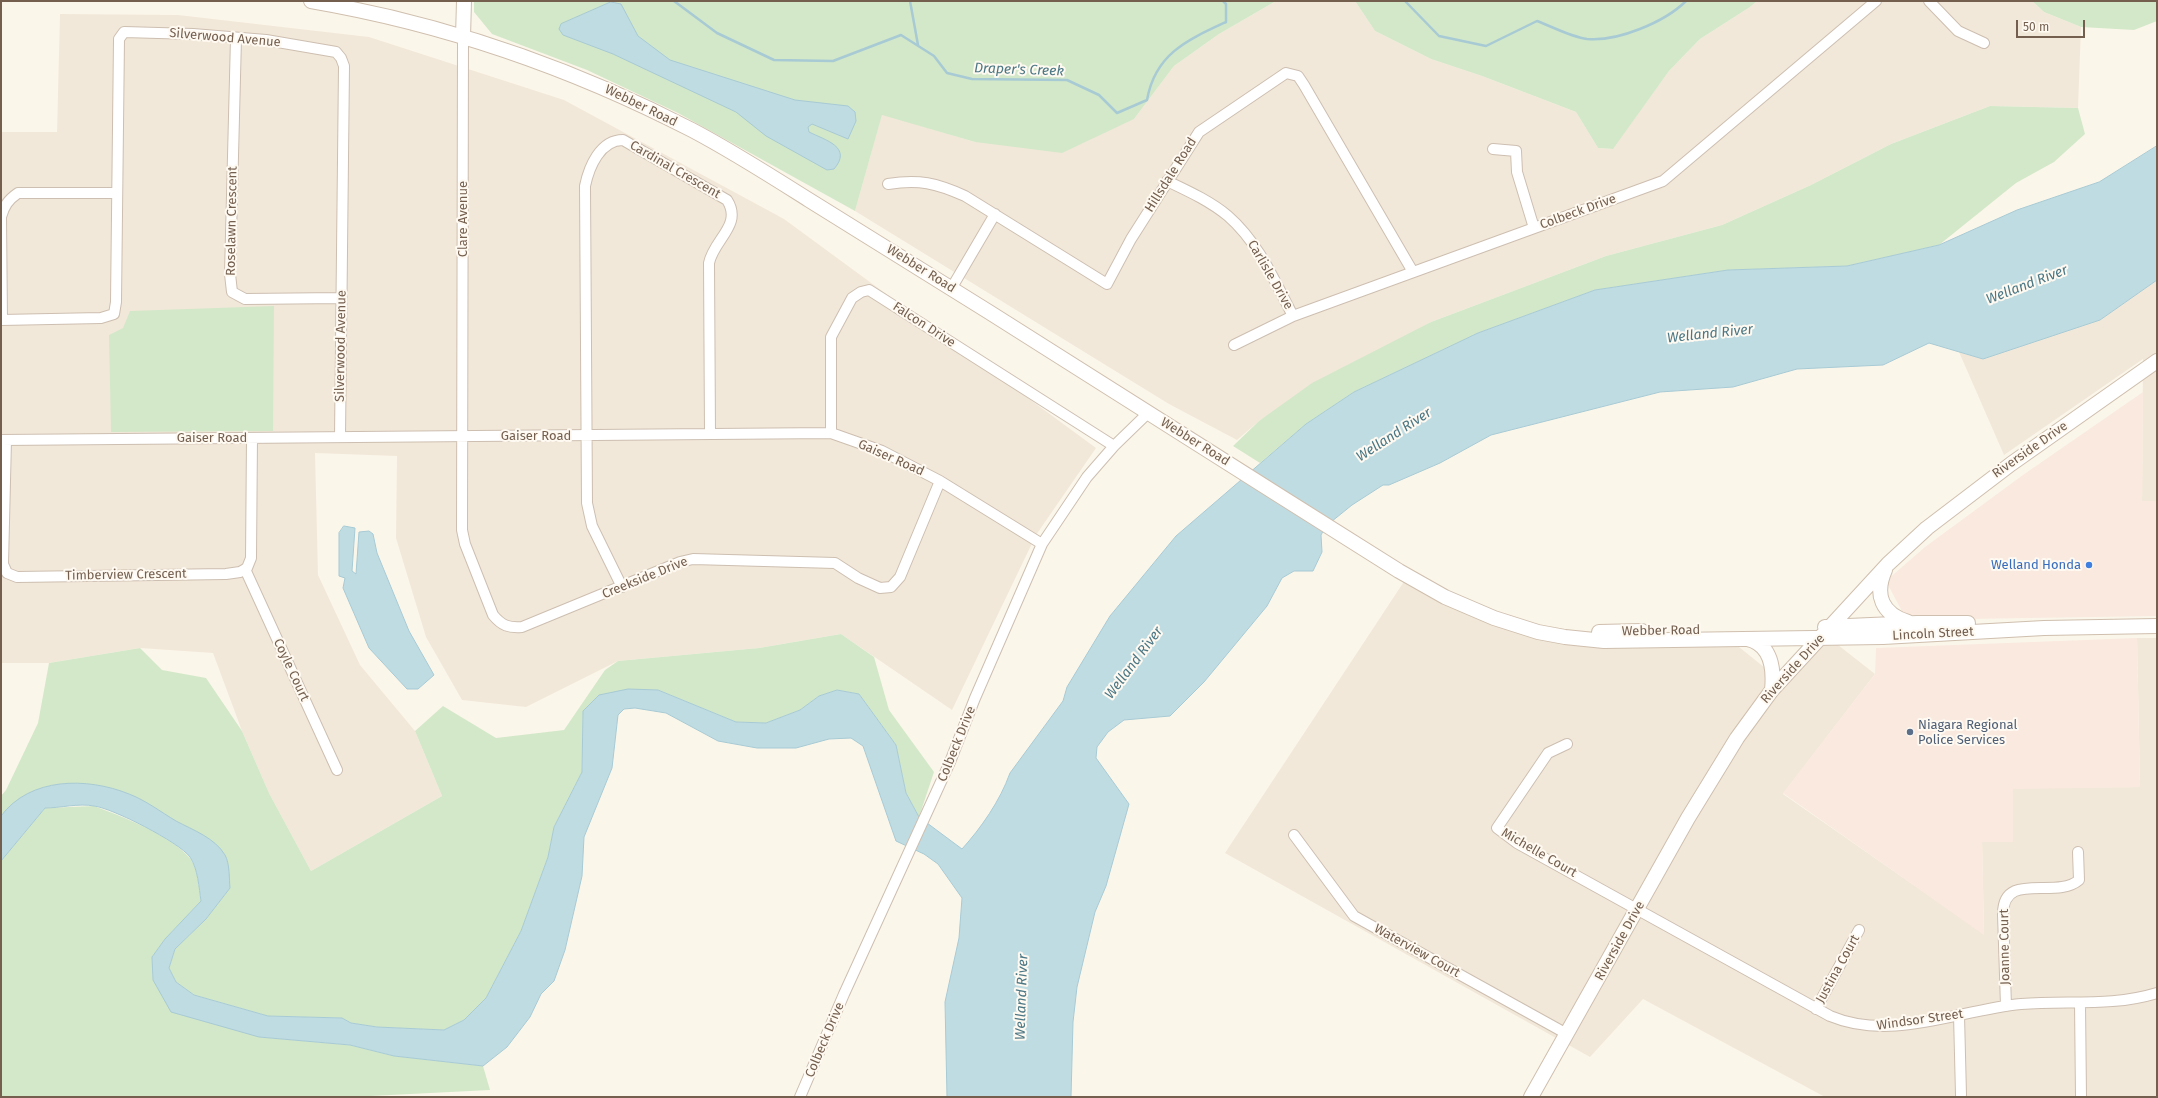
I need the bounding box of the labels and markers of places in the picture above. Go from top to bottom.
place label: Welland Honda [1991,557,2081,573]
marker: Welland Honda [2084,560,2094,570]
place label: Niagara Regional Police Services [1918,717,2017,748]
marker: Niagara Regional Police Services [1905,727,1915,737]

